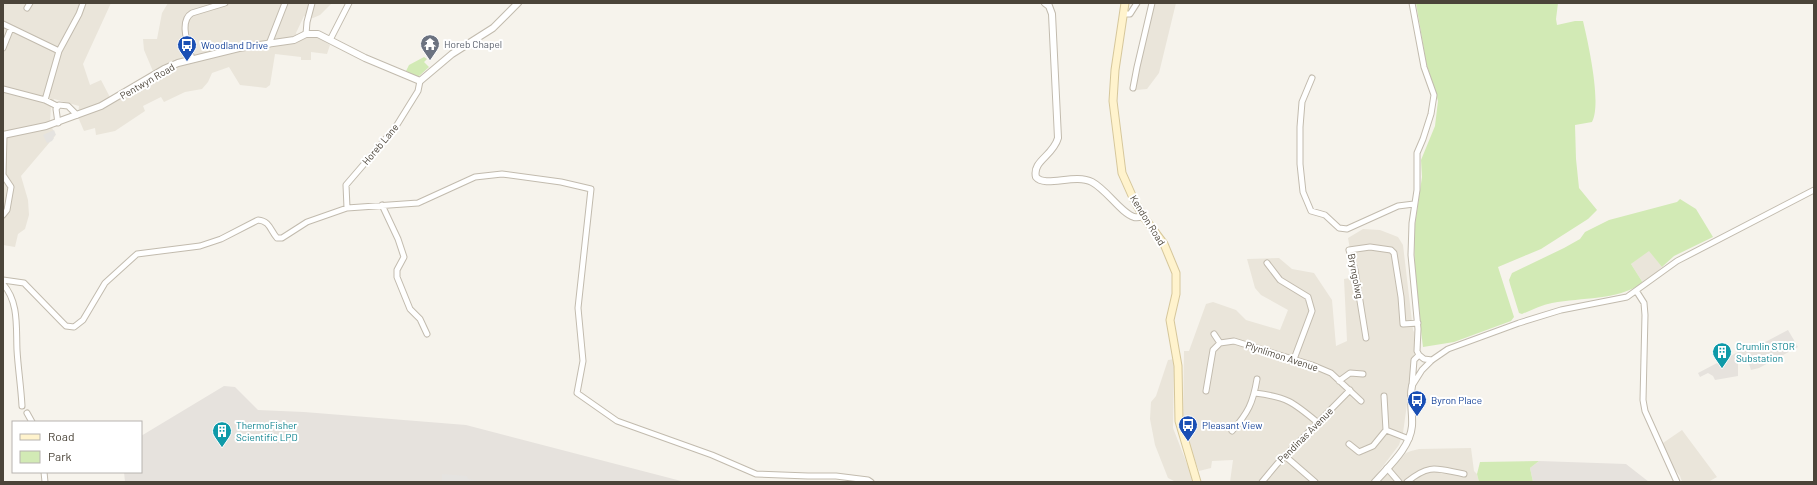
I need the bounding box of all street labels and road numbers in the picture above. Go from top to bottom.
street label: Pentwyn Road [117,60,177,102]
street label: Horeb Lane [359,121,401,167]
street label: Kendon Road [1128,193,1168,247]
street label: Bryngolwg [1346,252,1366,300]
street label: Plynlimon Avenue [1244,339,1320,373]
street label: Pendinas Avenue [1275,405,1335,465]

